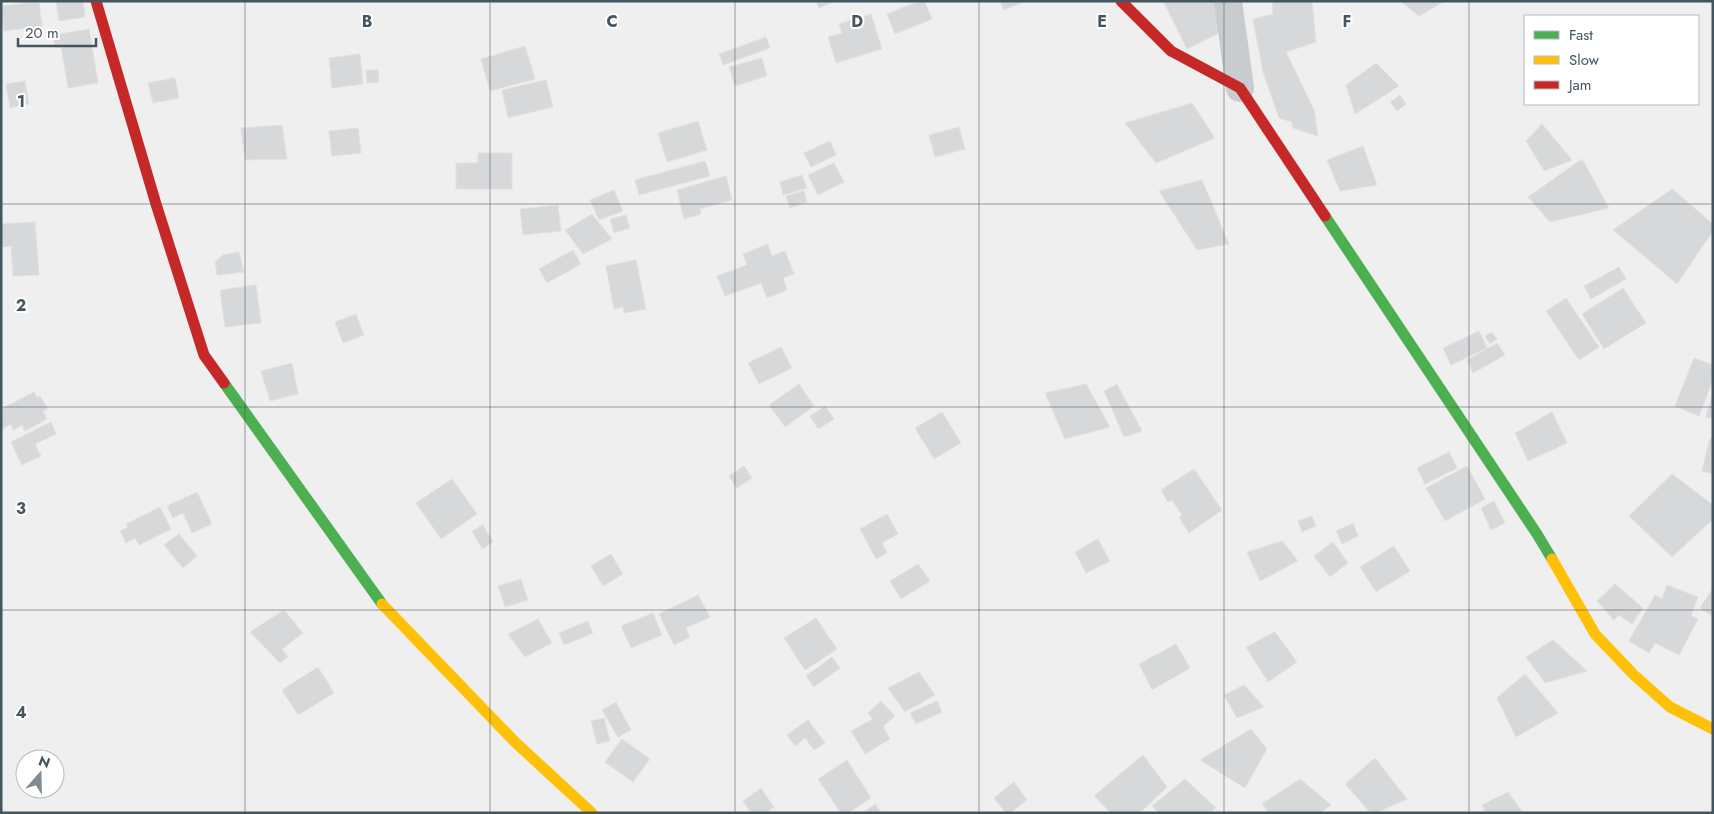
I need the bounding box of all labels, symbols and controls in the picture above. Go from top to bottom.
text: B [362,10,372,33]
text: C [606,10,618,33]
text: D [851,10,863,33]
text: E [1097,10,1107,33]
text: F [1343,10,1351,33]
scale bar [18,15,95,47]
legend [1524,15,1699,105]
text: 20 m [25,22,59,44]
text: Fast [1569,24,1593,46]
text: Slow [1569,49,1600,71]
text: Jam [1567,74,1592,96]
text: 1 [17,90,25,113]
text: 2 [16,294,26,317]
text: 3 [16,497,26,520]
text: 4 [15,701,27,724]
north arrow [15,749,65,799]
text: N [36,750,53,773]

